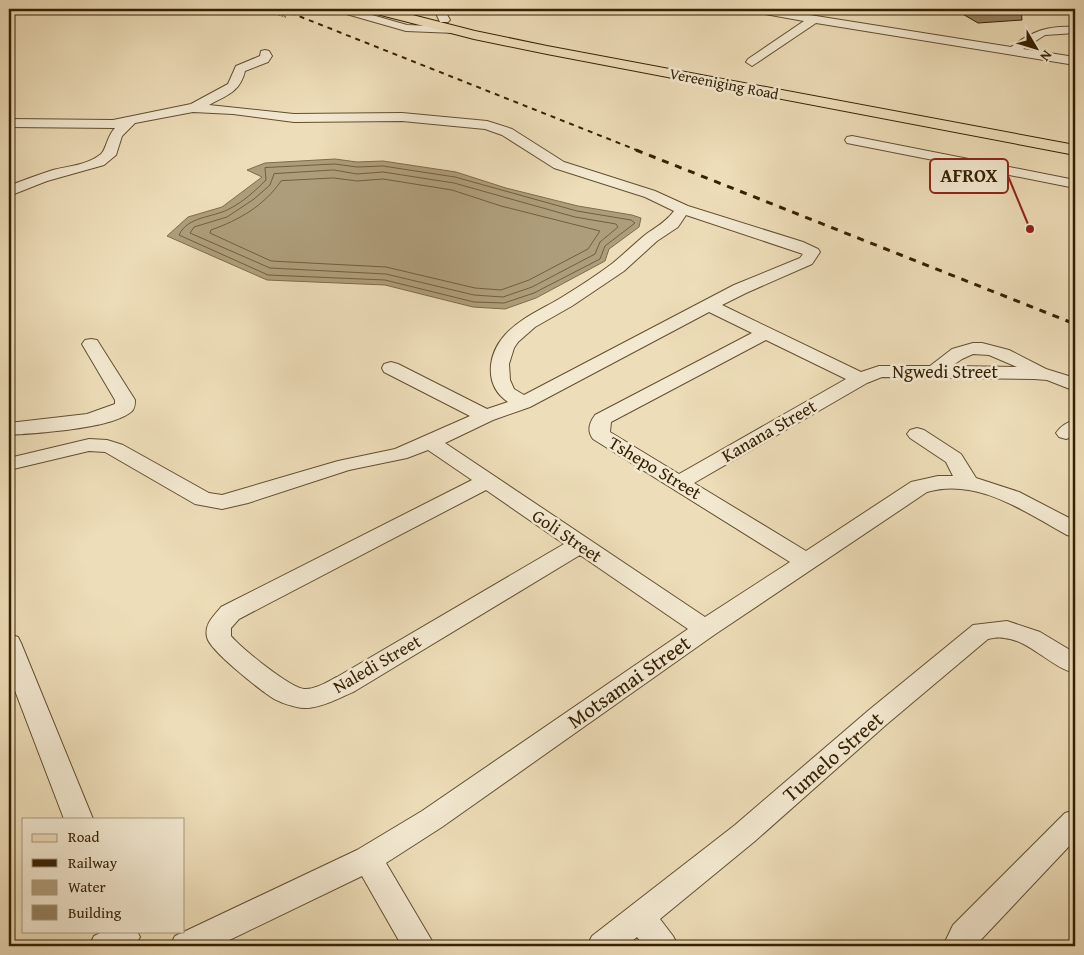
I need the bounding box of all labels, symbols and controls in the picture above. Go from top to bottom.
north arrow [1012,22,1062,72]
text: N [1035,46,1057,66]
street label: Vereeniging Road [668,63,781,104]
callout: AFROX [930,159,1008,193]
text: AFROX [940,161,998,189]
street label: Ngwedi Street [892,358,999,385]
street label: Kanana Street [716,392,822,469]
street label: Tshepo Street [604,429,707,506]
street label: Goli Street [527,502,608,569]
street label: Naledi Street [328,627,426,700]
street label: Motsamai Street [561,627,697,736]
street label: Tumelo Street [776,704,890,809]
legend [22,818,185,932]
text: Road [68,826,99,847]
text: Railway [68,852,118,873]
text: Water [68,876,106,897]
text: Building [68,902,122,923]

